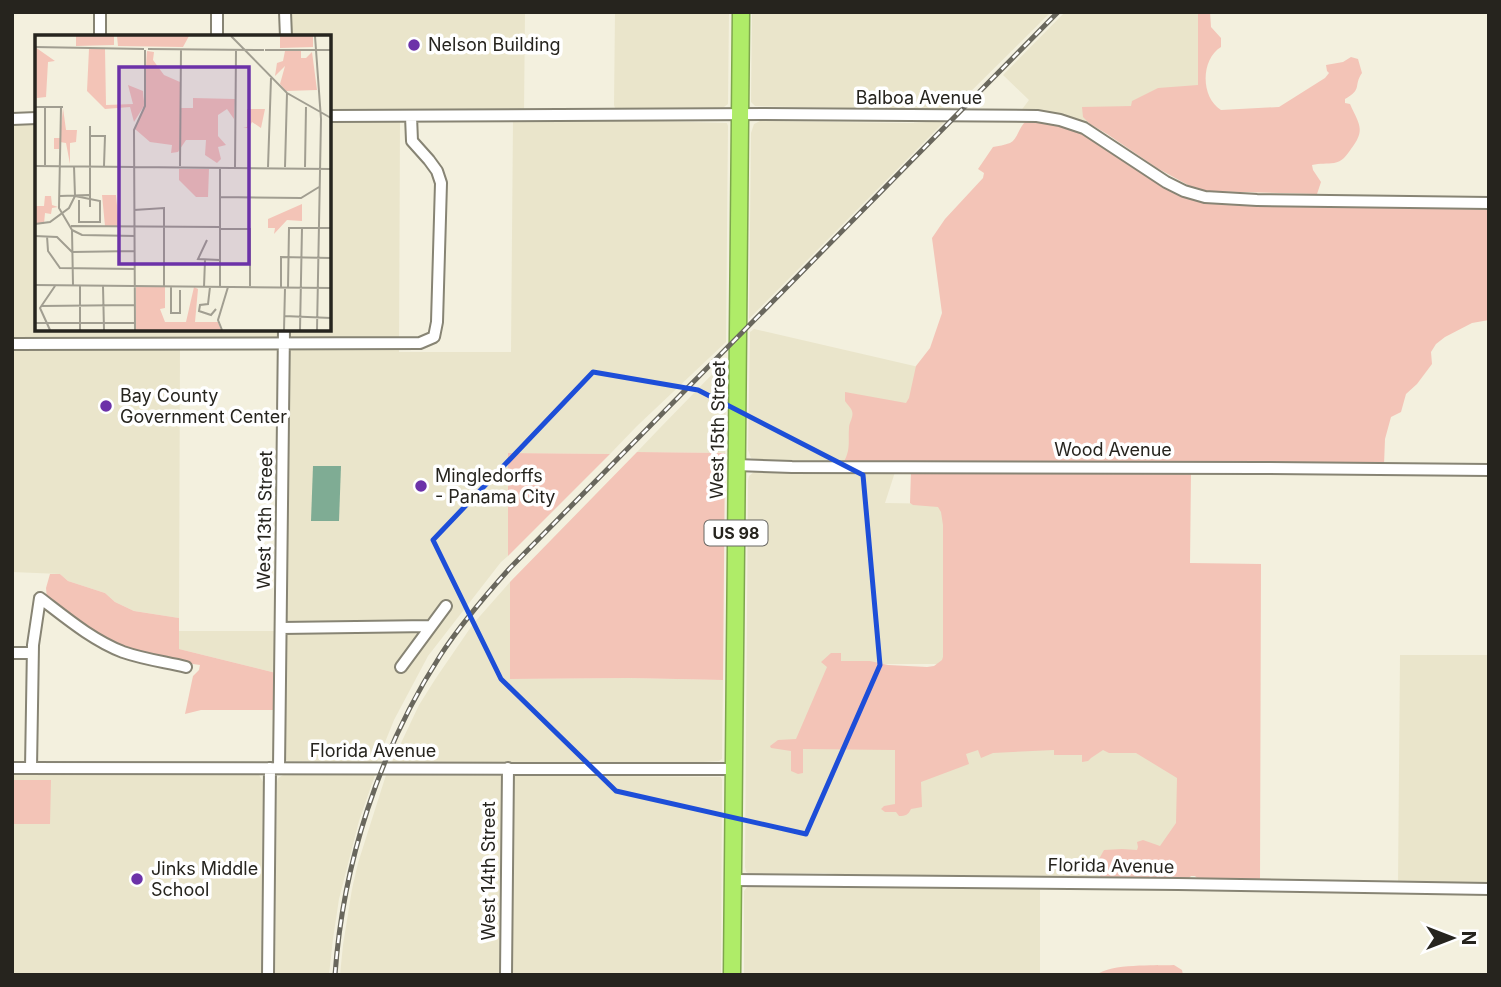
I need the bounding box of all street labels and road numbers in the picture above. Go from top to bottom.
street label: Balboa Avenue [856,87,982,108]
street label: West 15th Street [706,360,729,499]
street label: Wood Avenue [1054,439,1172,460]
street label: West 13th Street [253,450,276,589]
road number: US 98 [704,520,768,546]
street label: Florida Avenue [310,740,436,761]
street label: West 14th Street [478,801,499,941]
street label: Florida Avenue [1048,854,1174,877]

